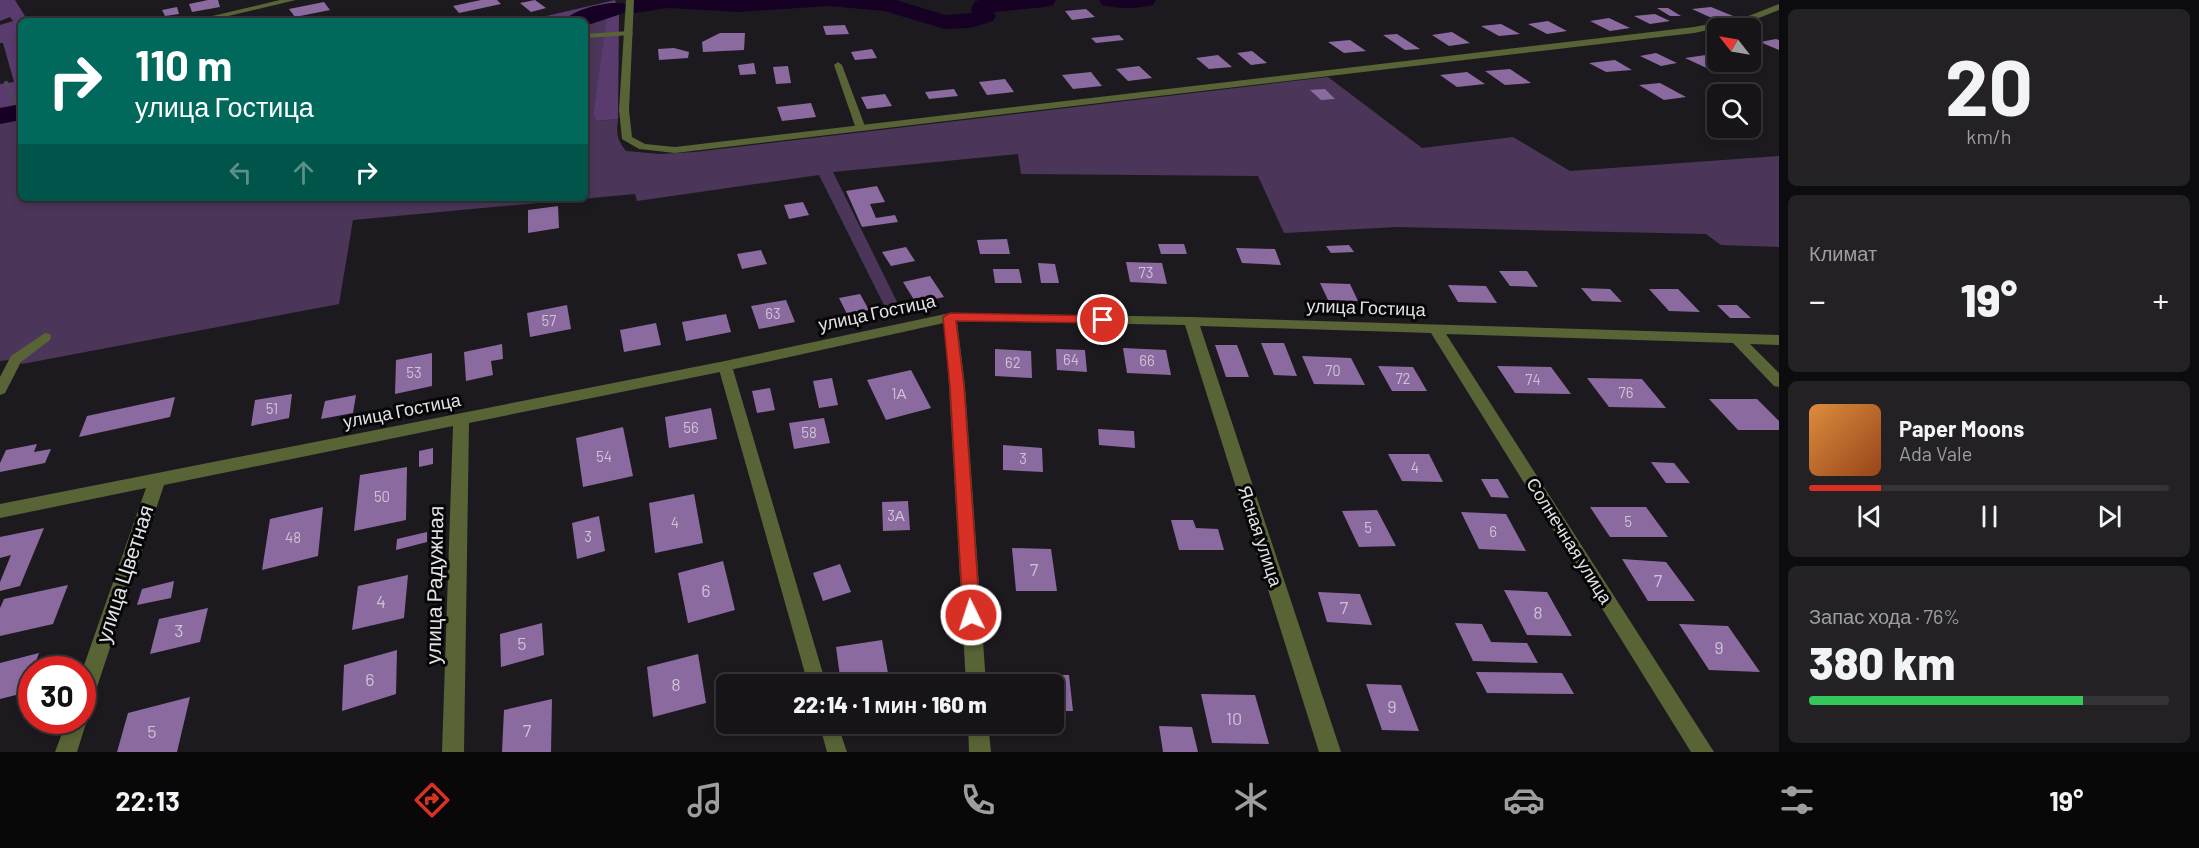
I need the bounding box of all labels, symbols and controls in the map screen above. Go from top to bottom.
north arrow [1707,18,1761,72]
map controls [1707,18,1761,138]
text: 20 [1945,38,2033,132]
text: 110 m [135,39,232,89]
icon: right [36,42,114,120]
button: search [1707,84,1761,138]
text: улица Гостица [135,90,314,122]
text: km/h [1966,124,2012,148]
icon: left [224,156,257,189]
icon: ahead [287,156,320,189]
icon: right [350,156,383,189]
text: Климат [1809,241,1877,265]
house number: 73 [1139,263,1153,281]
text: 19° [1961,272,2017,326]
text: − [1809,280,1826,320]
text: + [2153,280,2169,320]
street label: улица Гостица [816,289,938,335]
pin [1077,294,1128,345]
street label: улица Гостица [1306,294,1427,320]
icon: arrive [1086,303,1119,336]
house number: 63 [765,304,781,322]
house number: 57 [542,311,556,329]
house number: 64 [1063,350,1079,368]
house number: 66 [1139,351,1155,369]
house number: 62 [1005,353,1021,371]
house number: 70 [1325,361,1341,379]
house number: 53 [406,363,422,381]
house number: 72 [1395,369,1411,387]
house number: 74 [1525,370,1541,388]
house number: 76 [1619,383,1633,401]
house number: 1А [891,384,907,402]
street label: улица Гостица [341,388,463,432]
house number: 51 [266,399,278,417]
text: Paper Moons [1899,415,2024,441]
house number: 56 [683,418,699,436]
house number: 58 [801,423,817,441]
text: Ada Vale [1899,441,1972,465]
house number: 54 [596,447,612,465]
house number: 3 [1019,449,1027,467]
house number: 4 [1411,458,1419,476]
street label: Солнечная улица [1522,473,1618,608]
street label: Ясная улица [1234,482,1288,590]
house number: 50 [374,487,390,505]
icon: previous [1853,500,1886,533]
icon: pause [1973,500,2006,533]
icon: next [2093,500,2126,533]
street label: улица Цветная [89,501,158,646]
street label: улица Радужная [420,505,447,664]
house number: 3А [887,506,905,524]
house number: 5 [1624,512,1632,530]
house number: 4 [671,513,679,531]
house number: 5 [1364,518,1372,536]
house number: 6 [1489,522,1497,540]
house number: 3 [584,527,592,545]
house number: 48 [285,528,301,546]
house number: 7 [1030,558,1039,580]
house number: 7 [1654,569,1663,591]
house number: 6 [701,579,711,601]
position arrow [939,583,1003,647]
house number: 4 [376,590,386,612]
house number: 7 [1340,596,1349,618]
house number: 8 [1533,601,1543,623]
text: Запас хода · 76% [1809,604,1960,628]
house number: 3 [174,619,184,641]
house number: 5 [517,632,527,654]
text: 380 km [1809,635,1955,689]
house number: 9 [1714,636,1724,658]
speed limit sign: 30 [18,656,96,734]
house number: 6 [365,668,375,690]
house number: 8 [671,673,681,695]
text: 22:14 · 1 мин · 160 m [793,691,987,717]
house number: 9 [1387,695,1397,717]
house number: 10 [1226,707,1242,729]
house number: 7 [523,719,532,741]
house number: 5 [147,720,157,742]
icon: directions [411,779,453,821]
icon: music [684,779,726,821]
icon: phone [957,779,999,821]
icon: climate [1230,779,1272,821]
icon: car [1503,779,1545,821]
icon: filters [1776,779,1818,821]
text: 22:13 [116,784,180,816]
text: 19° [2049,784,2083,816]

